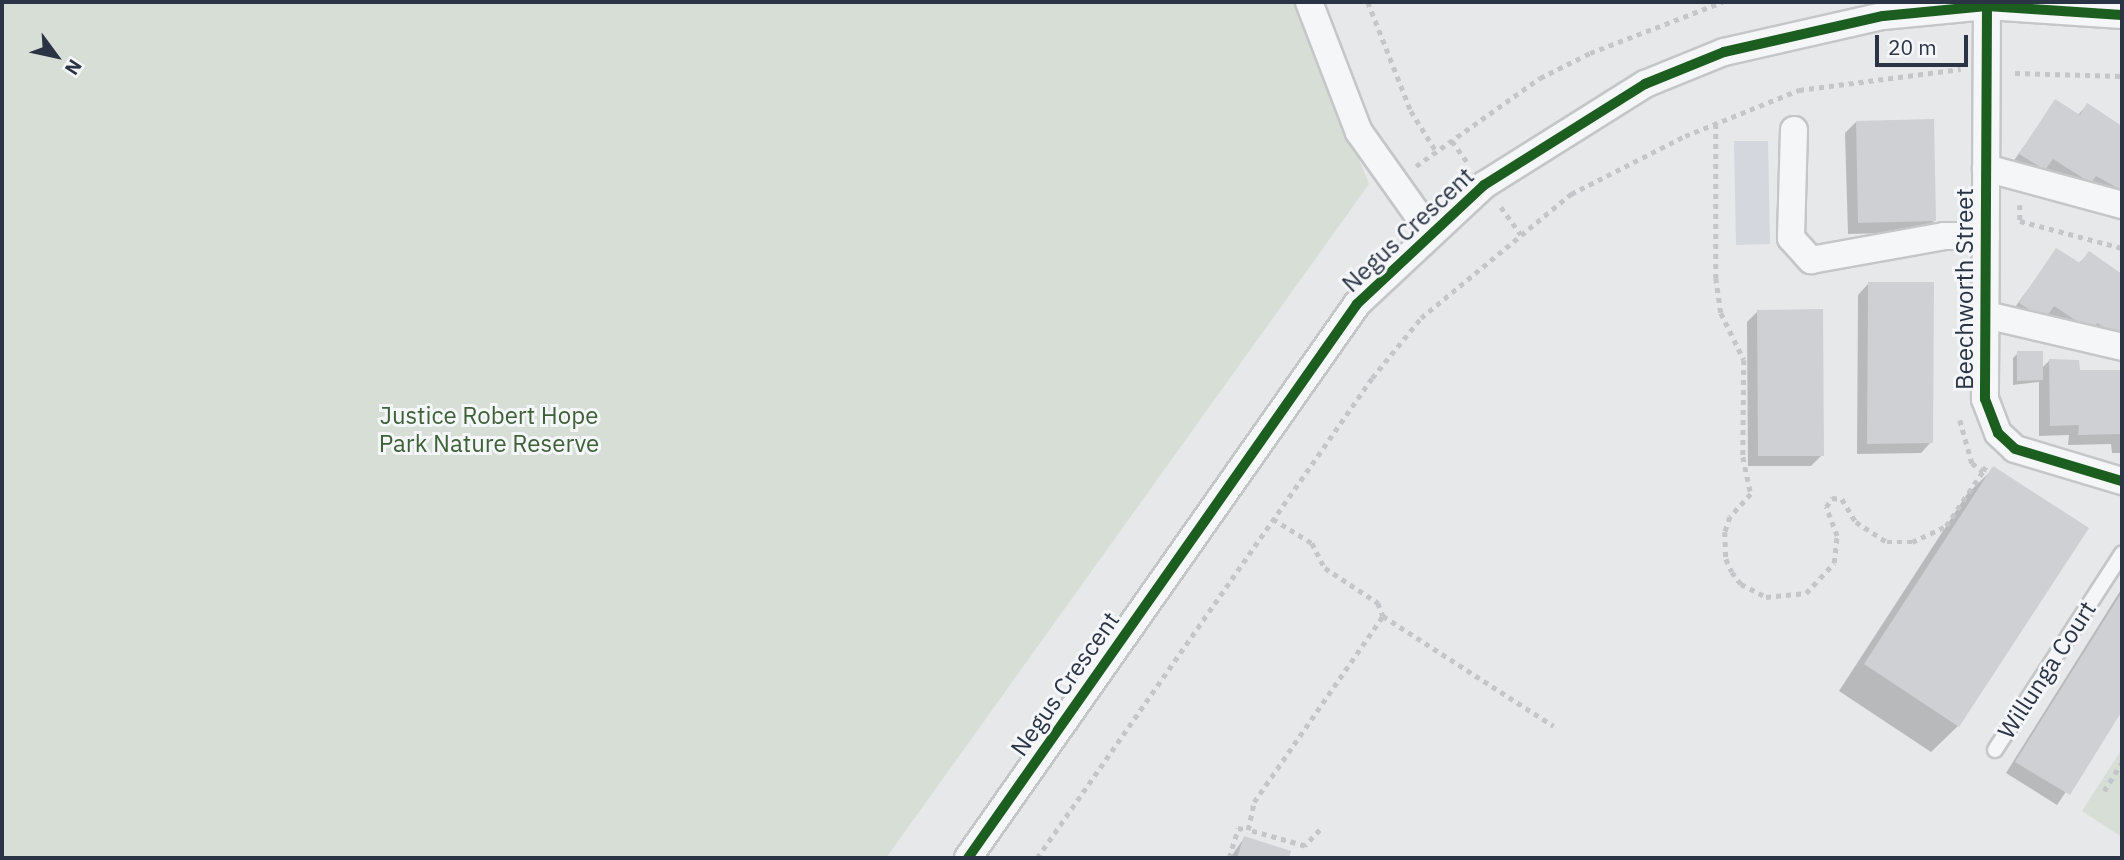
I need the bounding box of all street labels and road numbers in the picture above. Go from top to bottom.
street label: Negus Crescent [1336,162,1480,298]
street label: Beechworth Street [1951,188,1979,390]
street label: Willunga Court [1992,596,2102,744]
street label: Negus Crescent [1005,606,1125,762]

